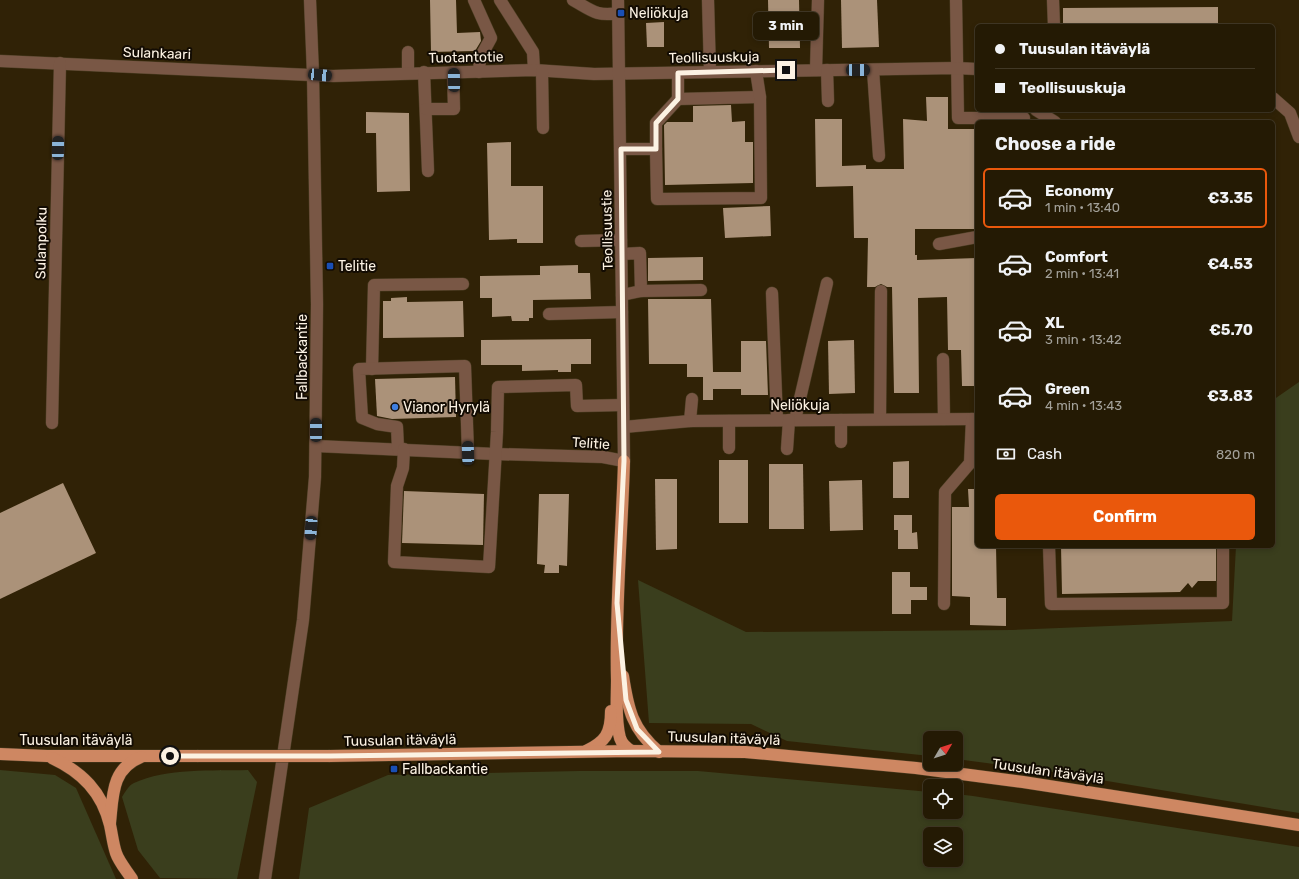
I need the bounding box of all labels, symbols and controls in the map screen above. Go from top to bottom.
place label: Neliökuja [629,5,688,22]
marker: Neliökuja [616,8,626,18]
callout: 3 min [753,12,819,40]
text: 3 min [768,18,804,33]
text: Tuusulan itäväylä [1019,40,1150,58]
street label: Sulankaari [123,44,191,63]
street label: Tuotantotie [428,48,504,67]
street label: Teollisuuskuja [668,48,760,67]
route end [777,61,795,79]
car [846,64,870,76]
car [308,68,332,82]
car [448,68,460,92]
text: Teollisuuskuja [1019,79,1126,97]
text: Choose a ride [995,133,1116,155]
car [52,136,64,160]
icon: car [997,180,1033,216]
text: Economy [1045,182,1114,200]
street label: Teollisuustie [598,189,617,270]
text: €3.35 [1208,189,1253,207]
text: 1 min · 13:40 [1045,200,1120,215]
street label: Sulanpolku [32,207,51,279]
icon: car [997,246,1033,282]
text: Comfort [1045,248,1108,266]
text: €4.53 [1207,255,1253,273]
place label: Telitie [338,258,376,275]
marker: Telitie [325,261,335,271]
text: 2 min · 13:41 [1045,266,1119,281]
icon: car [997,312,1033,348]
street label: Fallbackantie [294,314,311,400]
text: XL [1045,314,1064,332]
text: €5.70 [1209,321,1253,339]
text: 3 min · 13:42 [1045,332,1122,347]
icon: car [997,378,1033,414]
text: Green [1045,380,1090,398]
text: €3.83 [1207,387,1253,405]
street label: Neliökuja [770,397,830,414]
text: 4 min · 13:43 [1045,398,1122,413]
place label: Vianor Hyrylä [403,399,490,416]
marker: Vianor Hyrylä [390,402,400,412]
car [310,418,322,442]
street label: Telitie [571,434,611,453]
car [462,441,474,465]
icon: cash [995,443,1017,465]
text: Cash [1027,445,1062,463]
text: 820 m [1216,447,1255,462]
button: Confirm [995,494,1255,540]
car [304,516,318,540]
street label: Tuusulan itäväylä [667,728,781,749]
street label: Tuusulan itäväylä [343,731,457,750]
north arrow [923,731,963,771]
map controls [923,731,963,867]
street label: Tuusulan itäväylä [20,732,132,749]
route start [161,747,179,765]
street label: Tuusulan itäväylä [991,755,1105,788]
place label: Fallbackantie [402,761,488,778]
marker: Fallbackantie [389,764,399,774]
button: locate [923,779,963,819]
button: layers [923,827,963,867]

